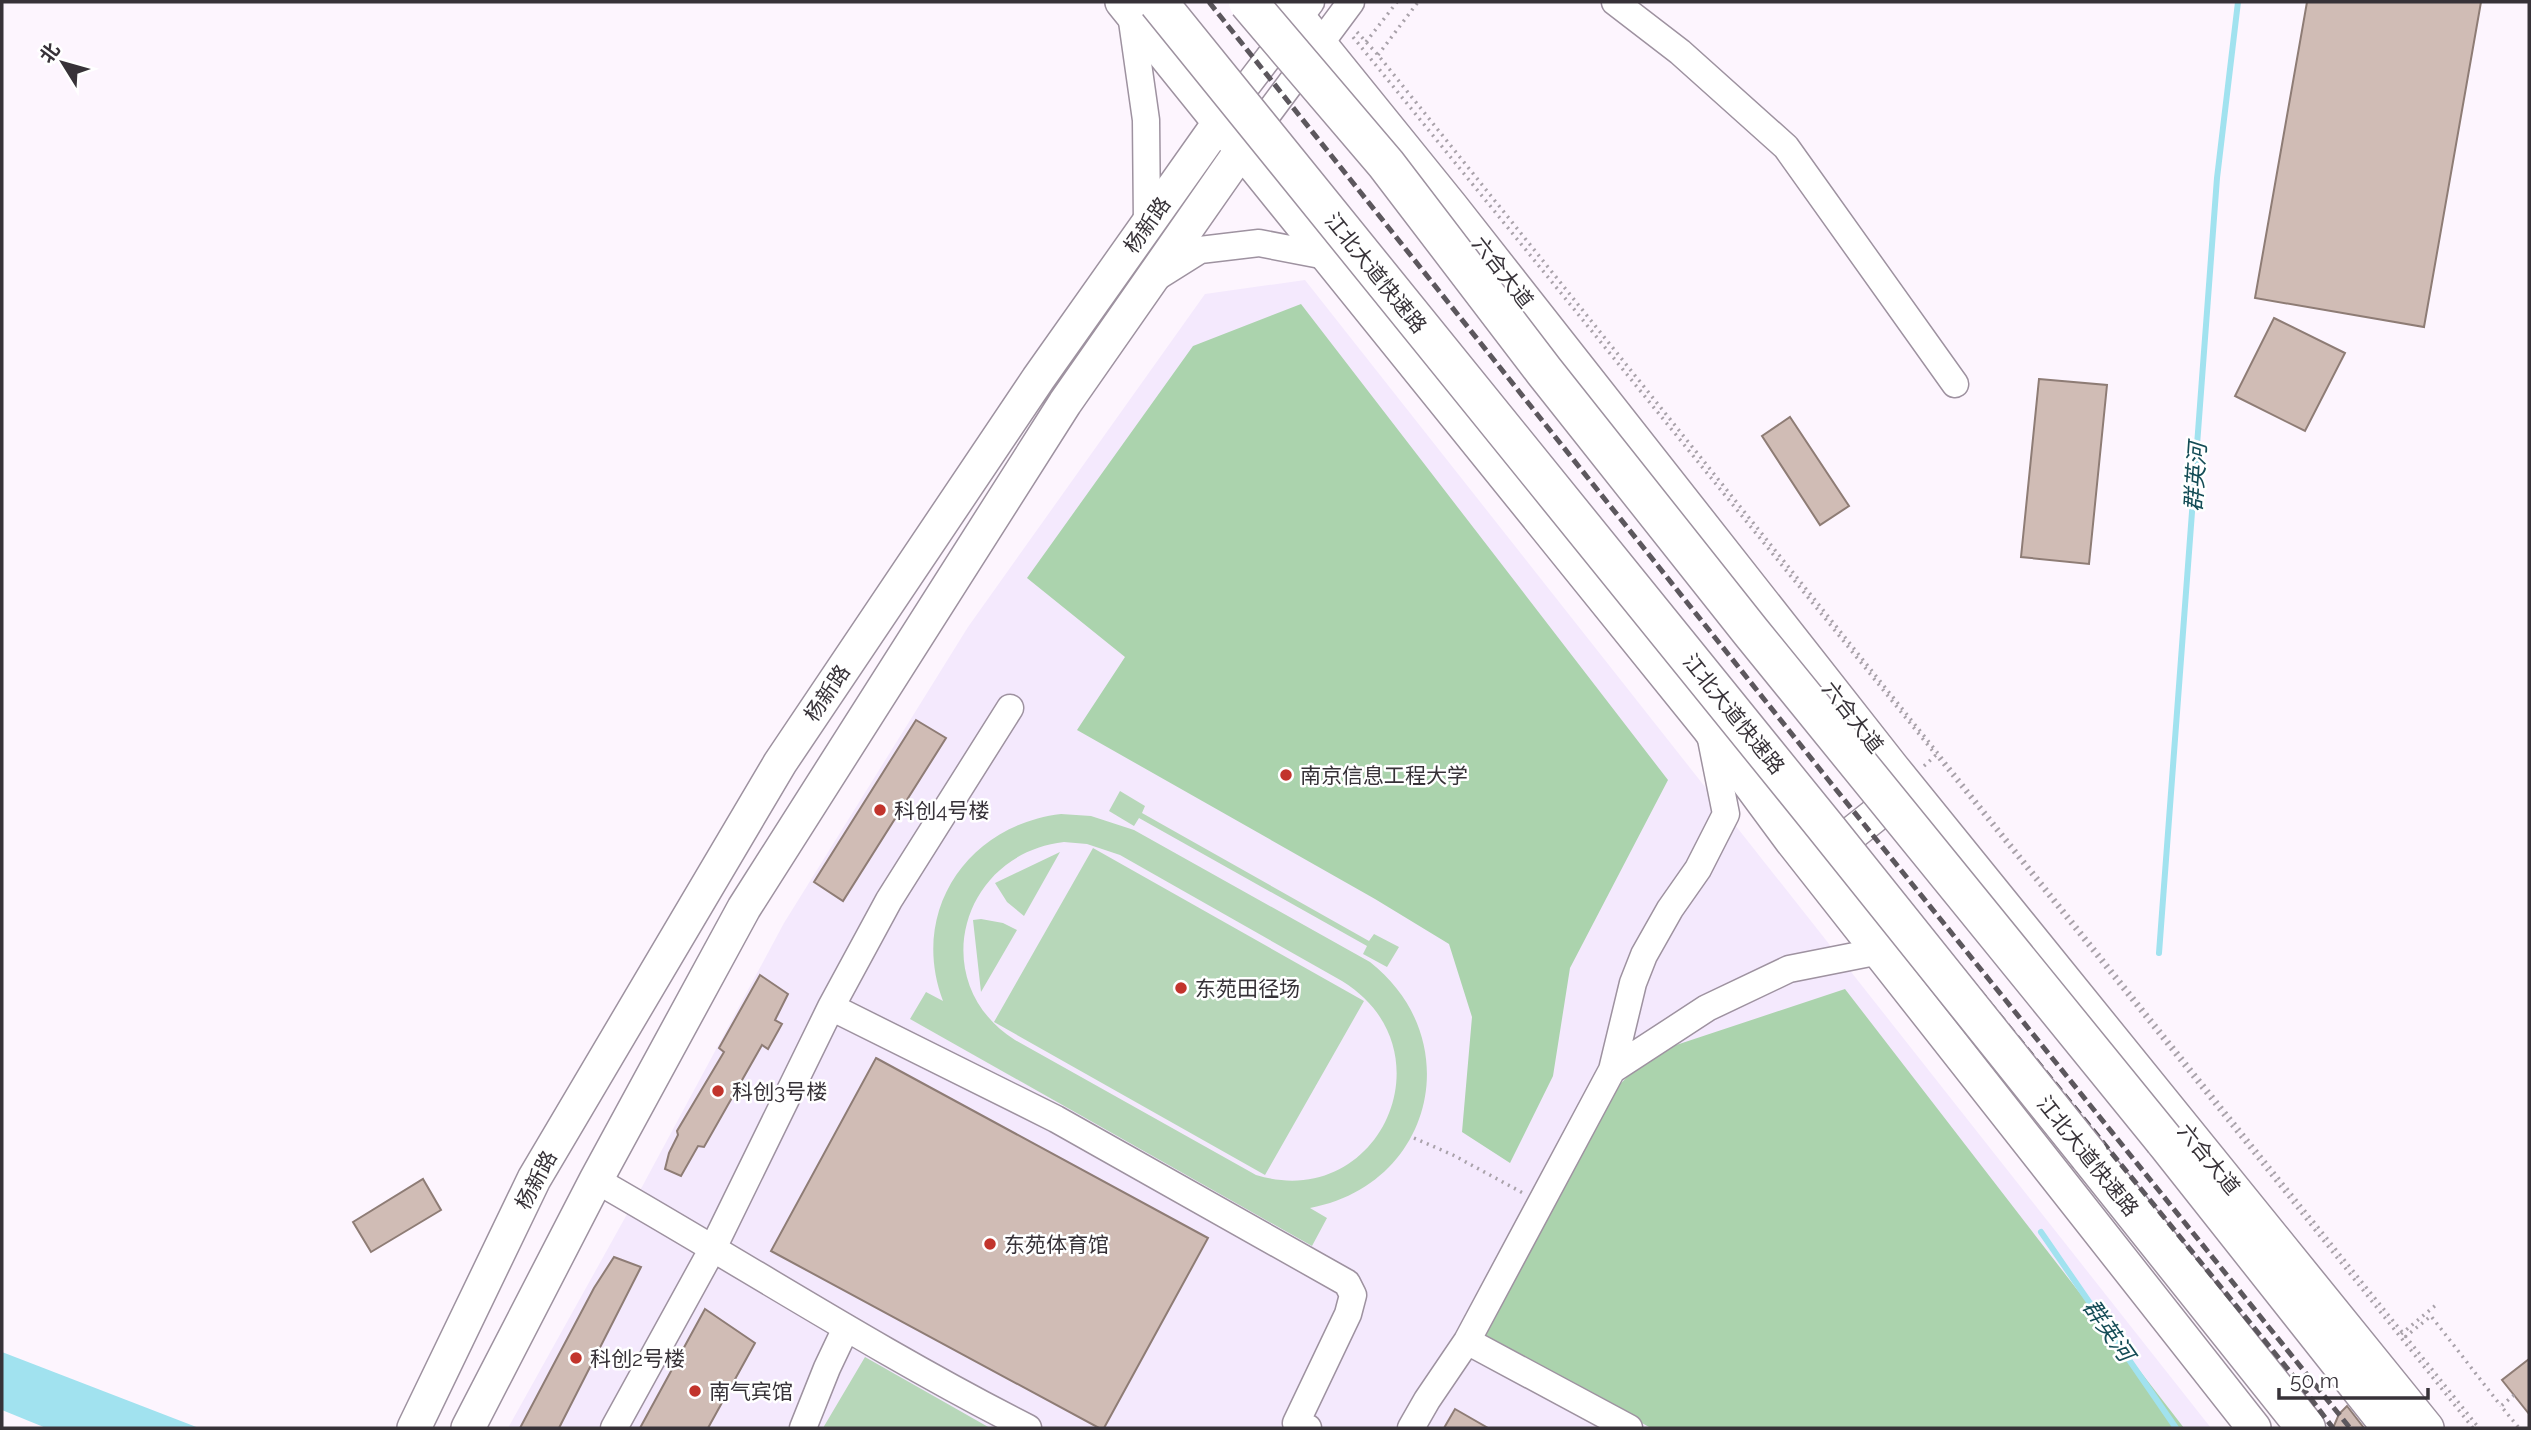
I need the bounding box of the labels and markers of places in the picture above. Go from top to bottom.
place label: 南京信息工程大学 [1300,763,1468,788]
marker: 南京信息工程大学 [1278,767,1294,783]
place label: 科创4号楼 [894,798,989,823]
marker: 科创4号楼 [872,802,888,818]
place label: 东苑田径场 [1195,976,1300,1001]
marker: 东苑田径场 [1173,980,1189,996]
place label: 科创3号楼 [732,1079,827,1104]
marker: 科创3号楼 [710,1083,726,1099]
place label: 东苑体育馆 [1004,1232,1109,1257]
marker: 东苑体育馆 [982,1236,998,1252]
place label: 科创2号楼 [590,1346,685,1371]
marker: 科创2号楼 [568,1350,584,1366]
place label: 南气宾馆 [709,1379,793,1404]
marker: 南气宾馆 [687,1383,703,1399]

